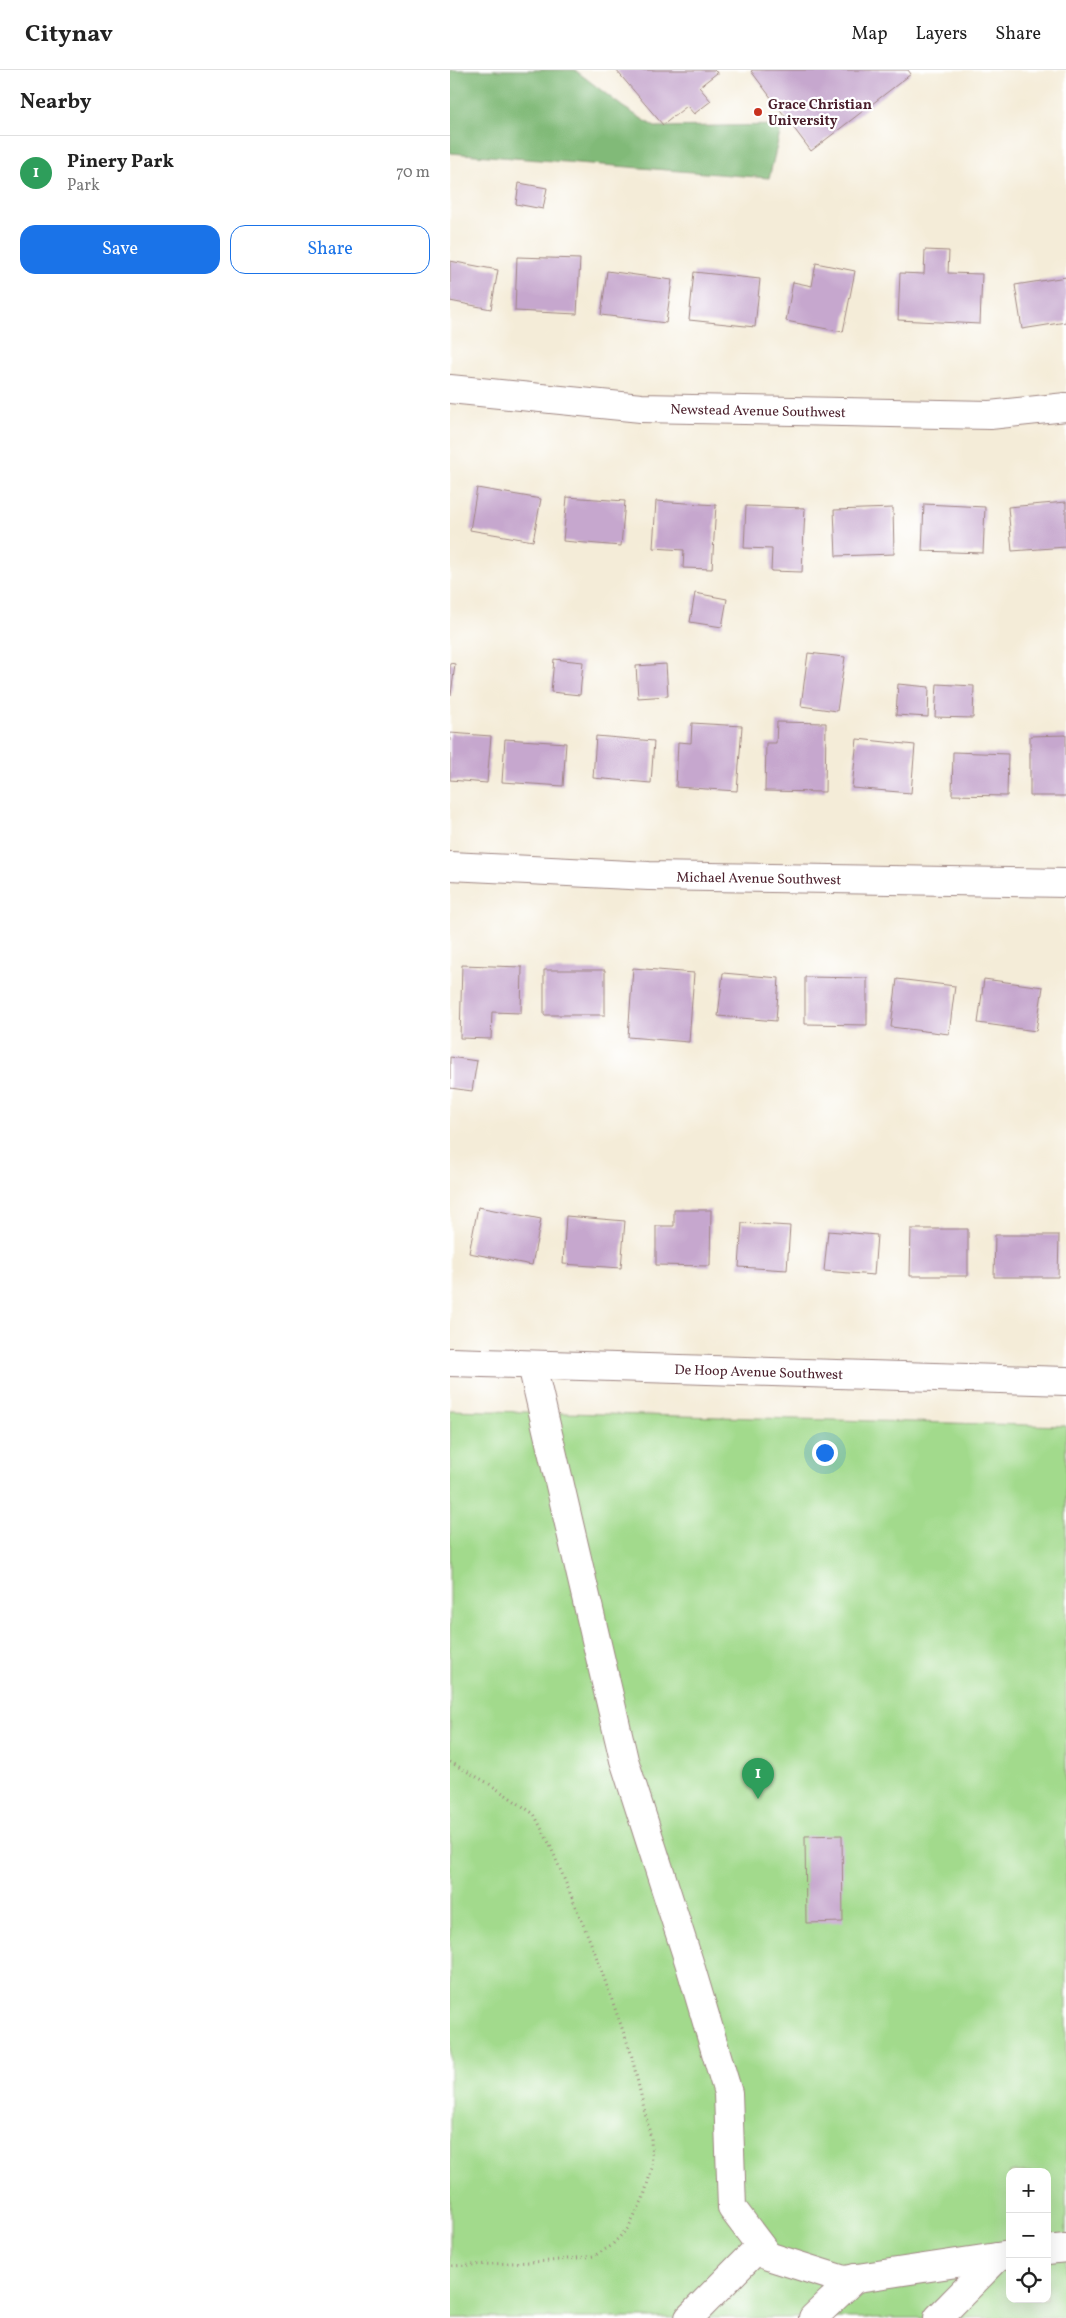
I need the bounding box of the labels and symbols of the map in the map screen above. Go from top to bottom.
place label: Grace Christian University [768,96,872,131]
marker: Grace Christian University [752,106,764,118]
street label: Newstead Avenue Southwest [670,401,846,423]
street label: Michael Avenue Southwest [676,868,841,890]
street label: De Hoop Avenue Southwest [674,1361,843,1385]
your location [812,1440,838,1466]
pin: 1 [742,1758,774,1799]

